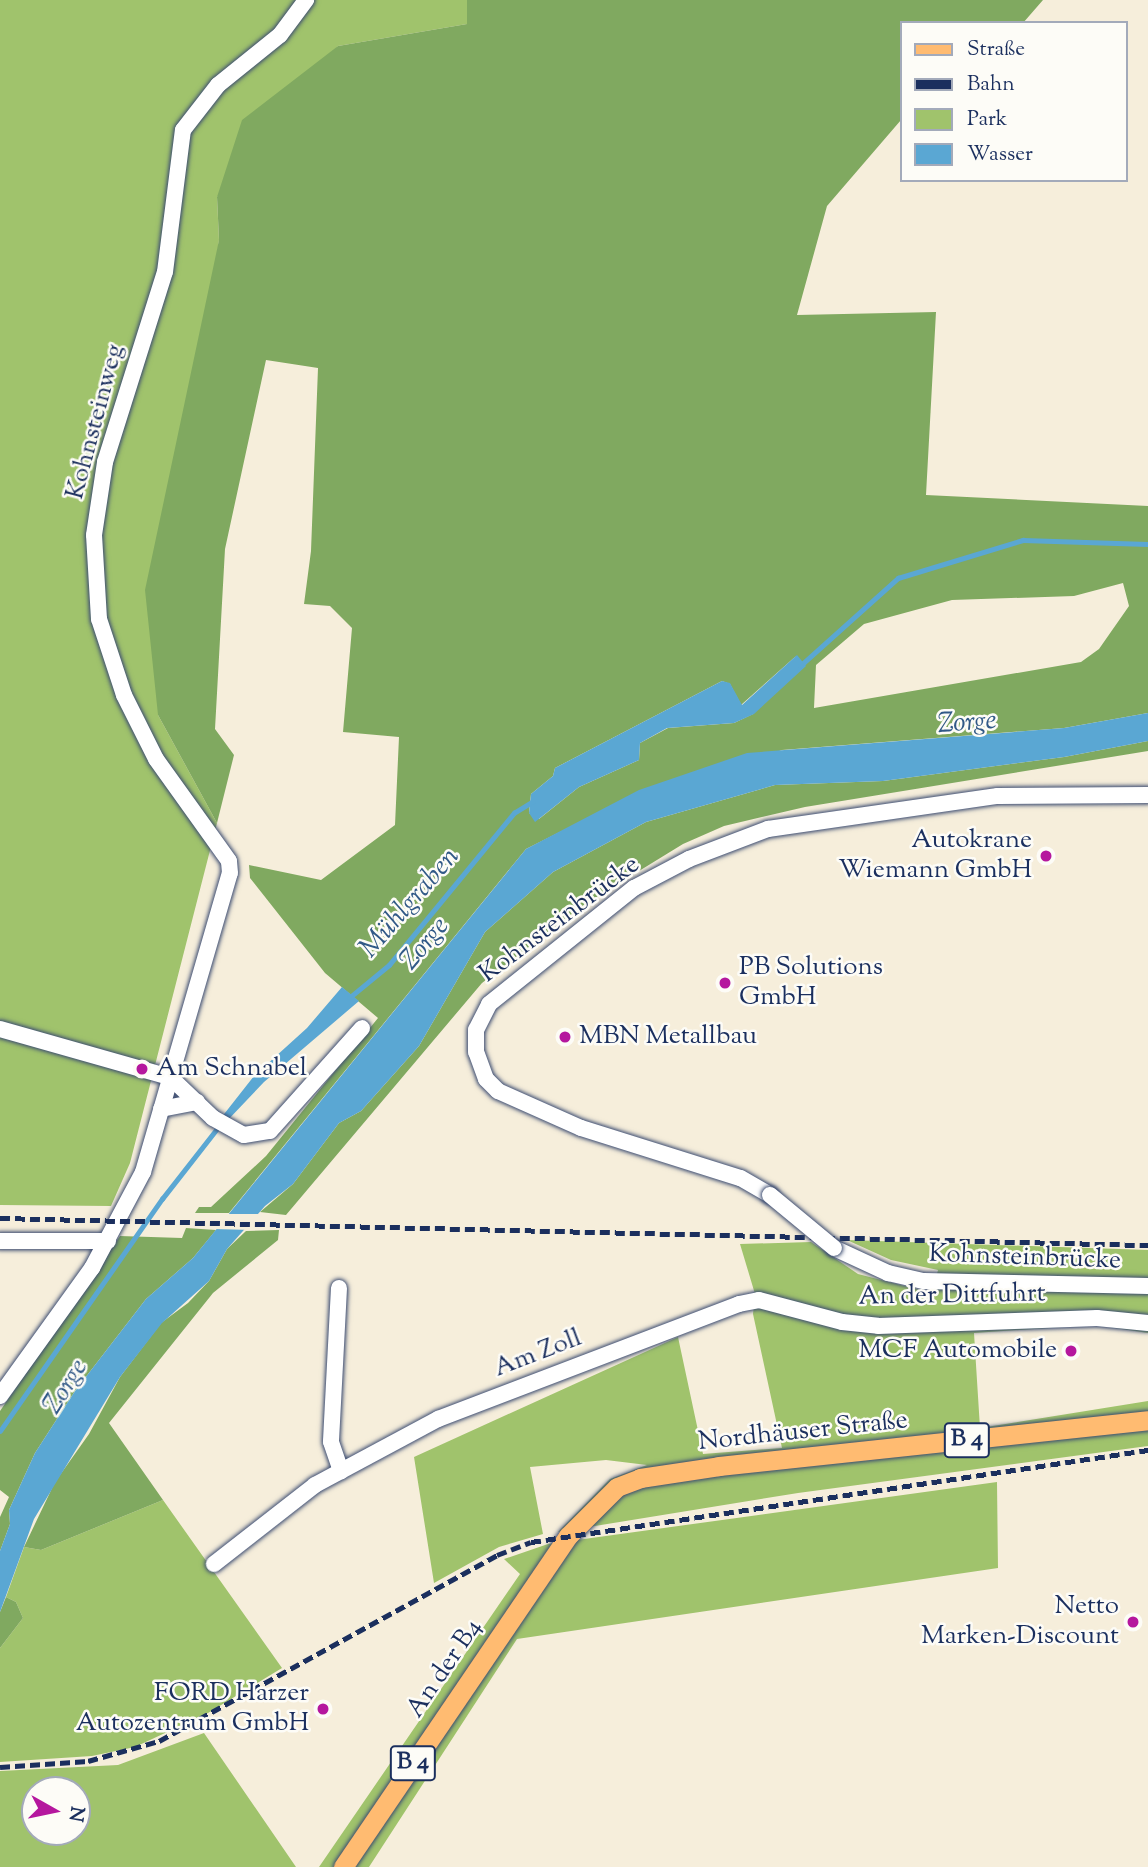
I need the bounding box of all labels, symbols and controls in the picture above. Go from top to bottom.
legend [900,21,1127,182]
text: Straße [967,35,1025,65]
text: Bahn [967,70,1015,100]
text: Park [967,105,1007,135]
text: Wasser [967,140,1033,170]
street label: Kohnsteinweg [60,341,132,503]
water label: Zorge [936,704,998,742]
place label: Autokrane Wiemann GmbH [838,825,1032,886]
water label: Mühlgraben [353,841,467,965]
marker: Autokrane Wiemann GmbH [1038,848,1054,864]
street label: Kohnsteinbrücke [474,850,646,990]
water label: Zorge [393,911,457,977]
place label: PB Solutions GmbH [739,952,883,1014]
marker: PB Solutions GmbH [717,975,733,991]
place label: MBN Metallbau [579,1021,757,1053]
marker: MBN Metallbau [557,1029,573,1045]
place label: Am Schnabel [156,1053,307,1085]
marker: Am Schnabel [134,1061,150,1077]
street label: Kohnsteinbrücke [928,1239,1122,1277]
street label: An der Dittfuhrt [858,1279,1046,1313]
street label: Am Zoll [490,1323,586,1385]
place label: MCF Automobile [858,1335,1057,1367]
marker: MCF Automobile [1063,1343,1079,1359]
water label: Zorge [36,1353,96,1421]
street label: Nordhäuser Straße [697,1405,909,1459]
road number: B 4 [942,1420,992,1460]
place label: Netto Marken-Discount [921,1591,1119,1652]
street label: An der B4 [401,1614,489,1724]
marker: Netto Marken-Discount [1125,1614,1141,1630]
place label: FORD Harzer Autozentrum GmbH [76,1678,309,1740]
marker: FORD Harzer Autozentrum GmbH [315,1701,331,1717]
road number: B 4 [388,1742,438,1784]
north arrow [21,1776,91,1846]
text: N [61,1804,90,1824]

